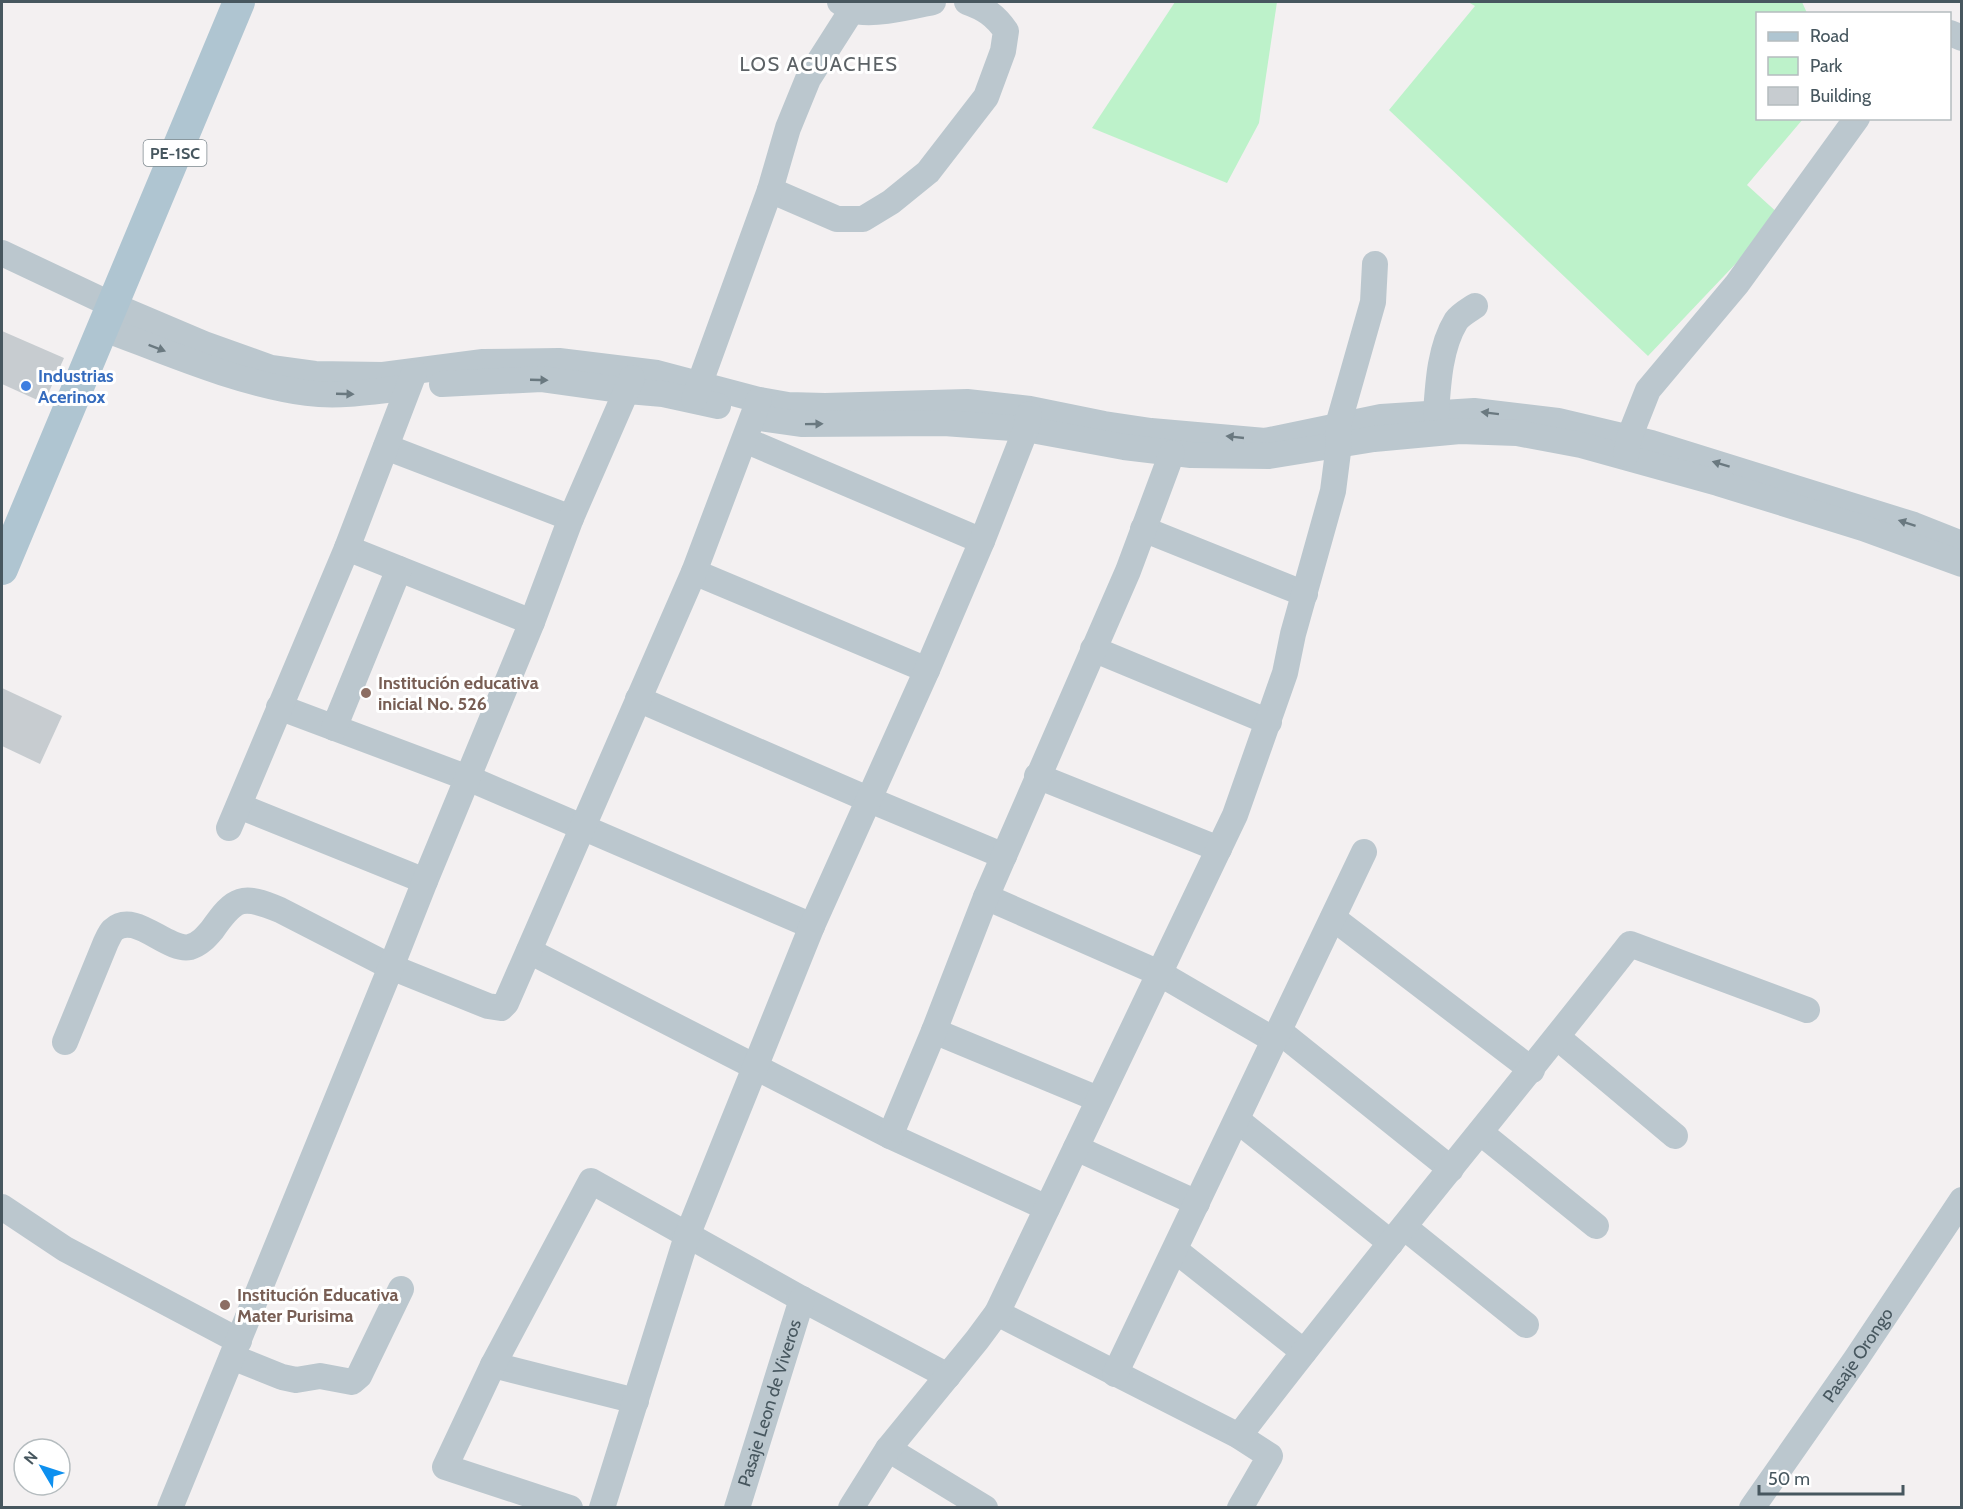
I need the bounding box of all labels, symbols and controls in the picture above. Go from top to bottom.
legend [1756,12,1951,120]
text: Road [1810,25,1849,47]
district label: LOS ACUACHES [740,52,899,76]
text: Park [1810,55,1843,77]
text: Building [1810,85,1872,107]
road number: PE-1SC [144,140,207,166]
one-way arrow [148,344,166,354]
place label: Industrias Acerinox [38,365,114,408]
one-way arrow [530,375,549,384]
marker: Industrias Acerinox [19,379,33,393]
one-way arrow [336,389,355,399]
one-way arrow [1480,408,1499,418]
one-way arrow [804,419,823,429]
one-way arrow [1225,432,1244,442]
one-way arrow [1712,459,1730,468]
one-way arrow [1898,518,1916,527]
place label: Institución educativa inicial No. 526 [378,672,539,715]
marker: Institución educativa inicial No. 526 [359,686,373,700]
place label: Institución Educativa Mater Purisima [237,1284,398,1327]
marker: Institución Educativa Mater Purisima [218,1298,232,1312]
street label: Pasaje Orongo [1818,1304,1898,1407]
street label: Pasaje Leon de Viveros [733,1317,806,1489]
north arrow [12,1437,72,1497]
text: N [20,1448,42,1468]
scale bar [1759,1458,1903,1496]
text: 50 m [1768,1468,1810,1490]

